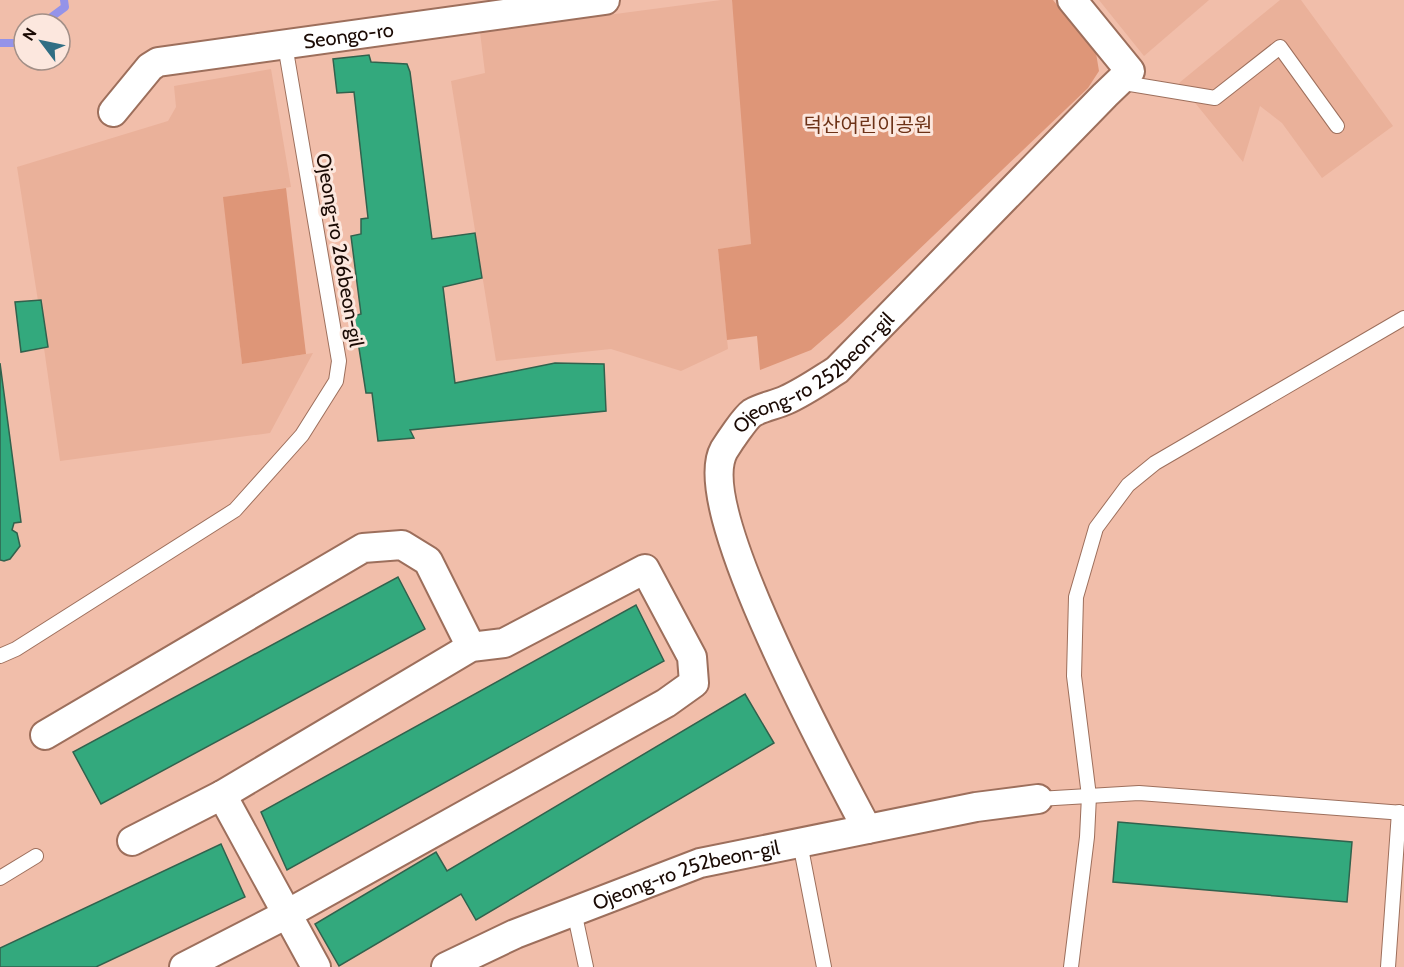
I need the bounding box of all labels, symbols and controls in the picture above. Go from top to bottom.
north arrow [12,12,72,72]
street label: Seongo-ro [302,17,395,54]
text: N [19,24,41,44]
park label: 덕산어린이공원 [804,113,932,137]
street label: Ojeong-ro 266beon-gil [311,151,369,349]
street label: Ojeong-ro 252beon-gil [728,307,899,438]
street label: Ojeong-ro 252beon-gil [589,835,782,915]

